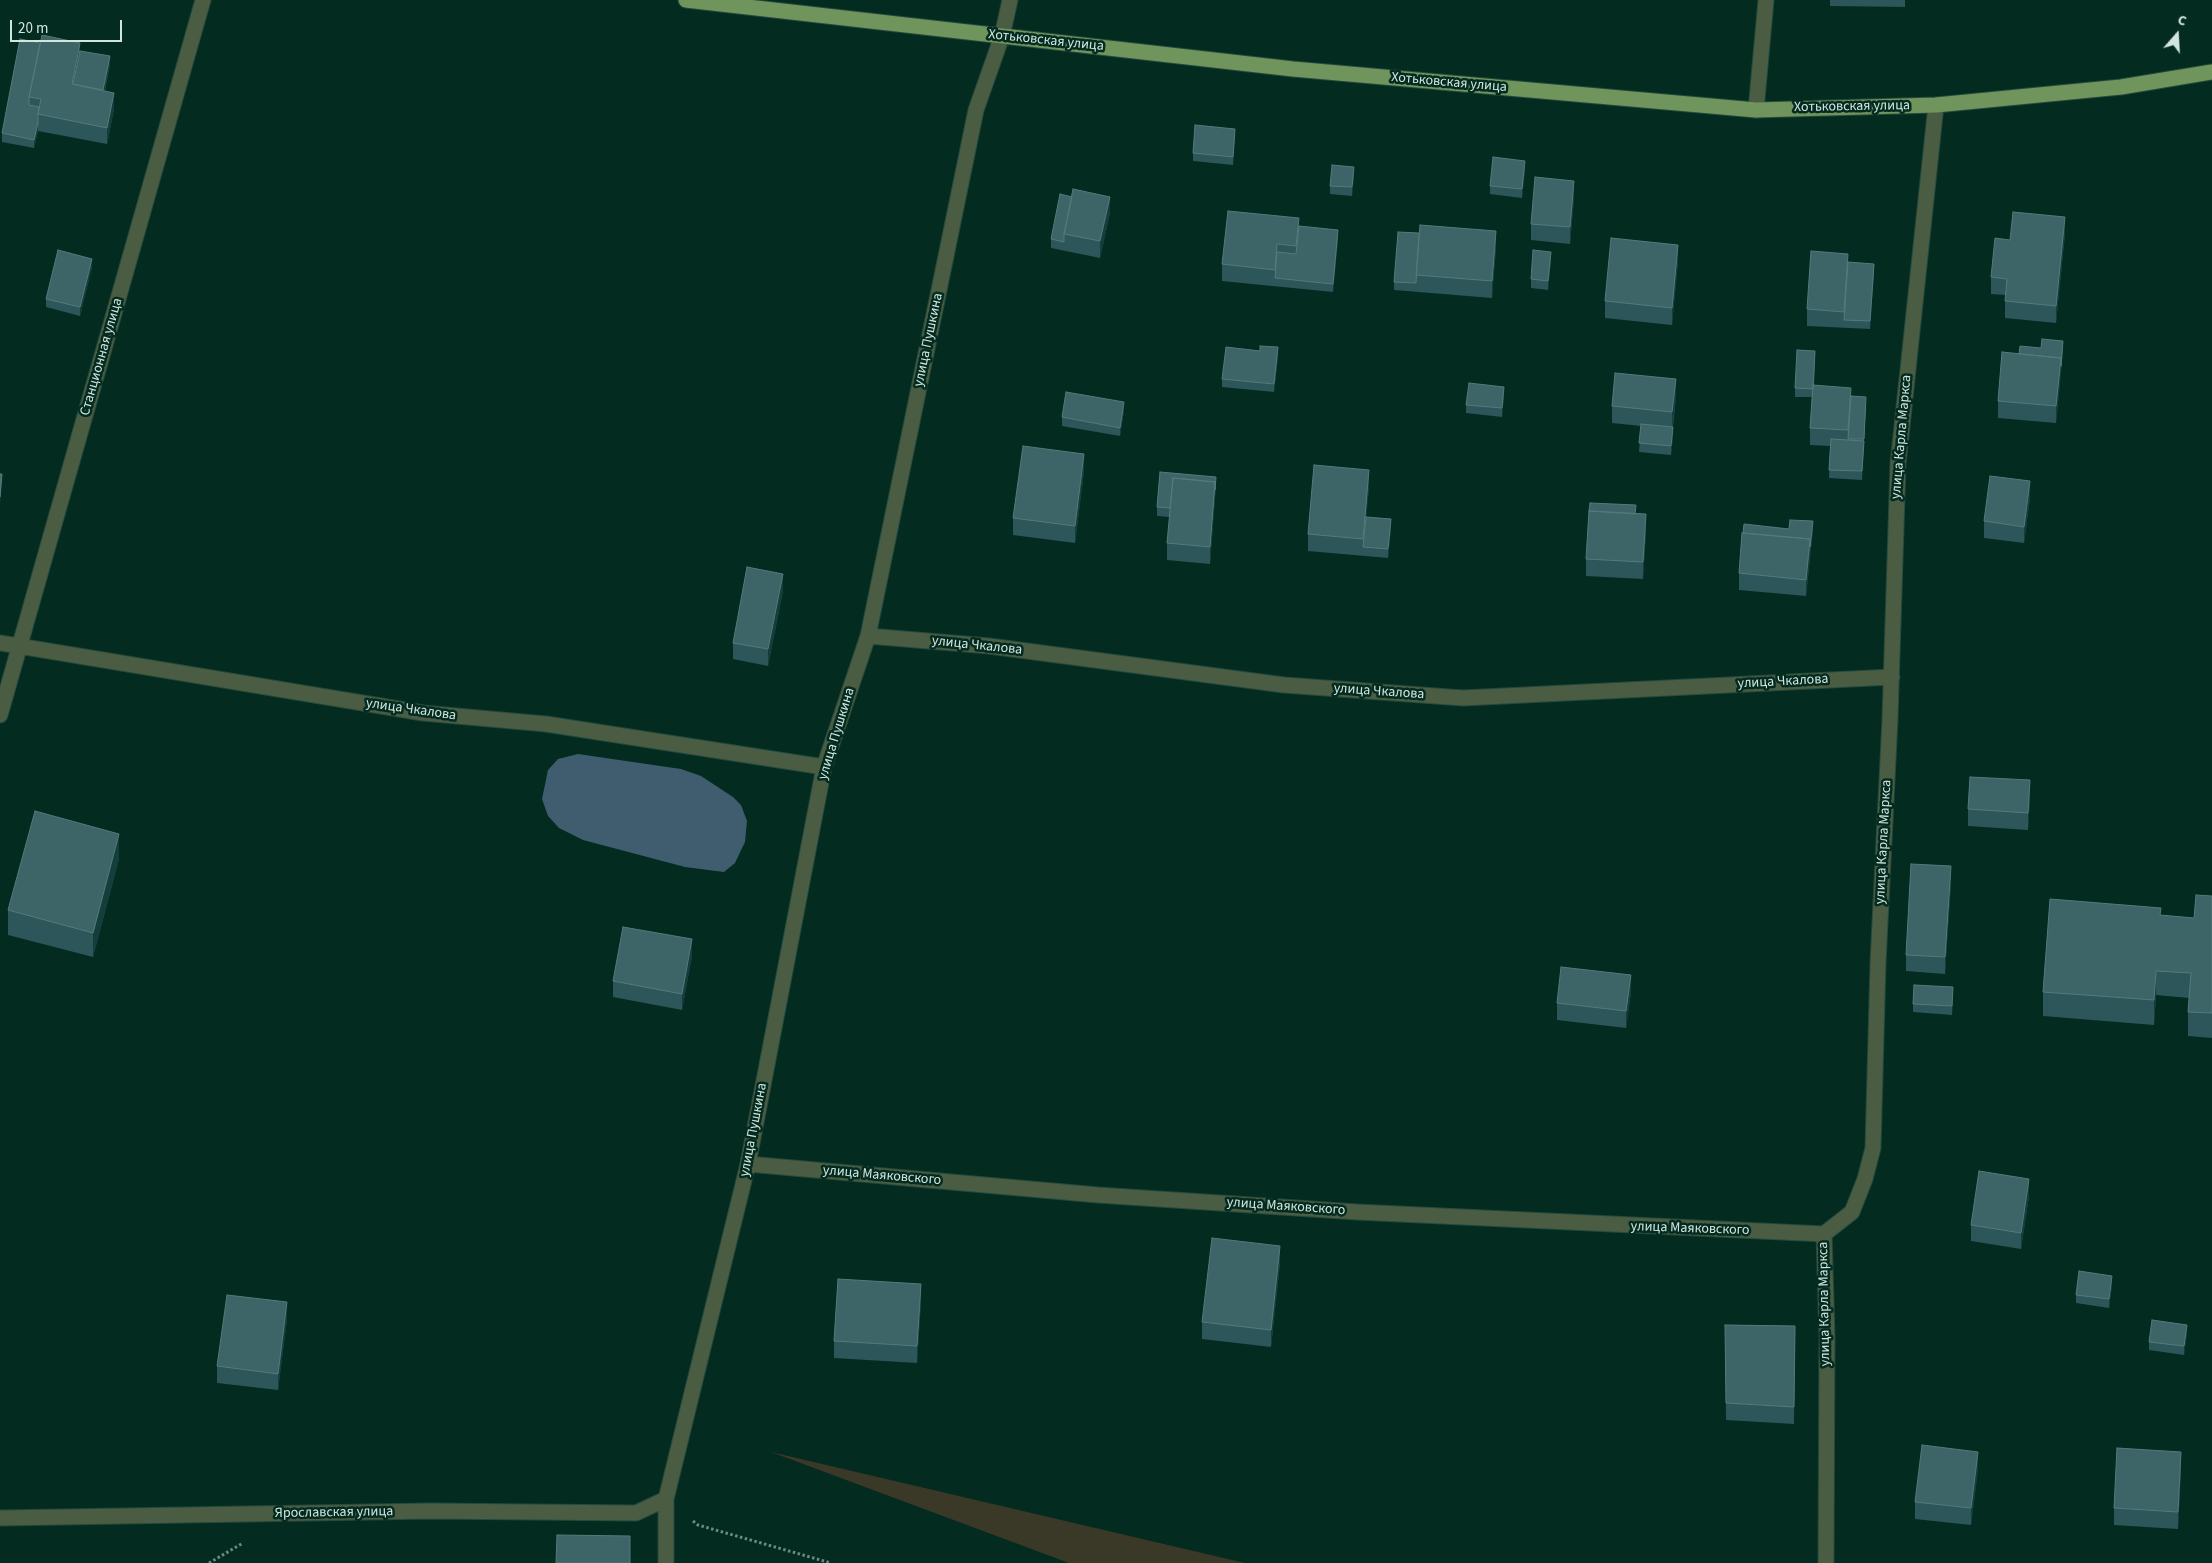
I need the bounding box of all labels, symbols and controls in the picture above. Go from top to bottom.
scale bar [12,10,125,42]
north arrow [2152,10,2202,60]
text: С [2175,10,2189,32]
text: 20 m [18,18,48,39]
street label: Хотьковская улица [987,27,1105,55]
street label: Хотьковская улица [1390,70,1508,96]
street label: Хотьковская улица [1794,98,1910,116]
street label: улица Пушкина [911,292,947,388]
street label: Станционная улица [77,296,127,418]
street label: улица Карла Маркса [1888,374,1916,500]
street label: улица Чкалова [931,633,1023,659]
street label: улица Чкалова [1737,671,1829,693]
street label: улица Чкалова [1333,680,1425,704]
street label: улица Пушкина [815,686,859,782]
street label: улица Чкалова [365,695,457,725]
street label: улица Карла Маркса [1872,779,1896,905]
street label: улица Пушкина [737,1082,771,1178]
street label: улица Маяковского [822,1162,942,1190]
street label: улица Маяковского [1226,1194,1346,1220]
street label: улица Маяковского [1630,1219,1750,1239]
street label: улица Карла Маркса [1816,1242,1834,1366]
street label: Ярославская улица [275,1504,393,1522]

